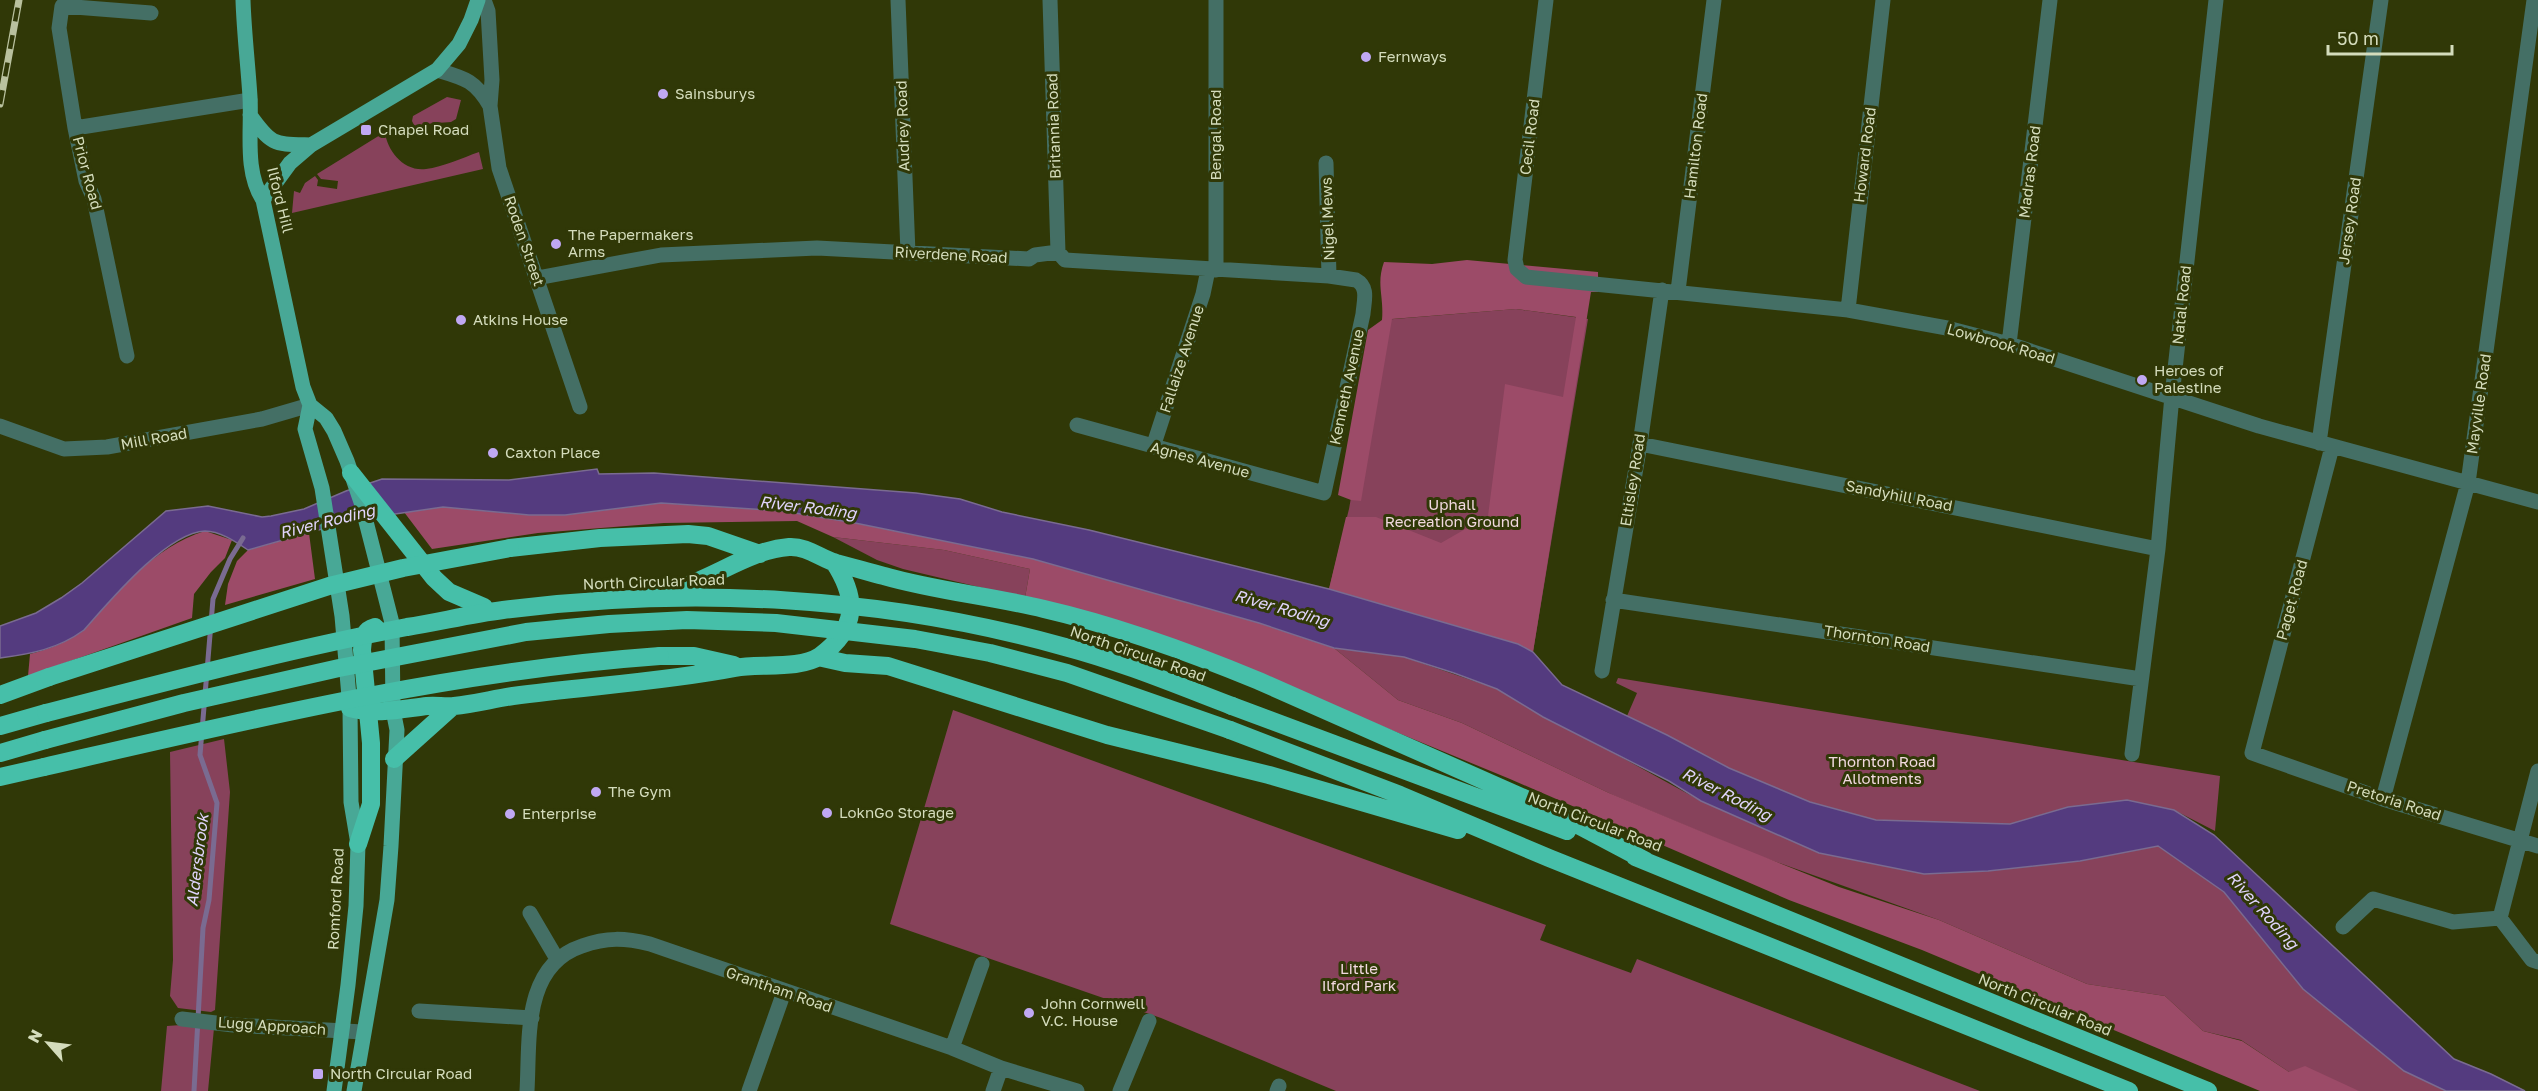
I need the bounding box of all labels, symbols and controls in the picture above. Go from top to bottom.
scale bar [2328,18,2452,56]
text: 50 m [2337,27,2379,49]
place label: Fernways [1378,47,1447,65]
marker: Fernways [1359,50,1373,64]
street label: Britannia Road [1042,73,1064,179]
street label: Audrey Road [891,80,913,172]
place label: Sainsburys [675,84,755,102]
marker: Sainsburys [656,87,670,101]
street label: Bengal Road [1206,90,1224,180]
street label: Hamilton Road [1680,92,1710,200]
street label: Cecil Road [1515,98,1543,176]
street label: Howard Road [1849,106,1879,204]
place label: Chapel Road [378,120,469,138]
marker: Chapel Road [359,123,373,137]
street label: Madras Road [2014,125,2044,219]
street label: Prior Road [70,134,106,211]
street label: Ilford Hill [264,165,298,235]
street label: Jersey Road [2334,176,2364,266]
street label: Nigel Mews [1317,177,1337,261]
street label: Roden Street [501,193,549,288]
place label: The Papermakers Arms [568,225,693,260]
marker: The Papermakers Arms [549,237,563,251]
street label: Riverdene Road [894,242,1008,266]
street label: Natal Road [2168,264,2194,345]
street label: Fallaize Avenue [1155,302,1207,415]
place label: Atkins House [473,310,568,328]
marker: Atkins House [454,313,468,327]
street label: Lowbrook Road [1945,319,2057,367]
street label: Kenneth Avenue [1325,327,1367,446]
street label: Mayville Road [2462,353,2494,455]
place label: Heroes of Palestine [2154,361,2224,396]
marker: Heroes of Palestine [2135,373,2149,387]
street label: Mill Road [119,423,188,453]
street label: Eltisley Road [1616,432,1648,527]
street label: Agnes Avenue [1149,437,1252,481]
place label: Caxton Place [505,443,600,461]
marker: Caxton Place [486,446,500,460]
street label: Sandyhill Road [1844,476,1954,514]
water label: River Roding [758,491,859,523]
park label: Uphall Recreation Ground [1385,495,1519,530]
water label: River Roding [277,499,378,542]
street label: Paget Road [2272,558,2310,642]
street label: North Circular Road [583,570,725,592]
water label: River Roding [1232,585,1333,631]
street label: North Circular Road [1068,621,1209,685]
street label: Thornton Road [1823,621,1931,655]
park label: Thornton Road Allotments [1828,752,1936,787]
water label: River Roding [1679,763,1776,826]
street label: Pretoria Road [2345,776,2444,824]
place label: The Gym [608,782,671,800]
marker: The Gym [589,785,603,799]
street label: North Circular Road [1526,787,1665,855]
place label: LoknGo Storage [839,803,954,821]
place label: Enterprise [522,804,597,822]
marker: LoknGo Storage [820,806,834,820]
marker: Enterprise [503,807,517,821]
water label: Aldersbrook [181,811,213,908]
street label: Romford Road [323,848,347,950]
water label: River Roding [2223,867,2304,954]
park label: Little Ilford Park [1322,959,1397,994]
street label: Grantham Road [724,962,835,1016]
street label: North Circular Road [1976,969,2115,1039]
place label: John Cornwell V.C. House [1041,994,1145,1029]
marker: John Cornwell V.C. House [1022,1006,1036,1020]
street label: Lugg Approach [217,1012,327,1038]
north arrow [18,1013,78,1073]
text: N [23,1026,46,1046]
place label: North Circular Road [330,1064,472,1082]
marker: North Circular Road [311,1067,325,1081]

